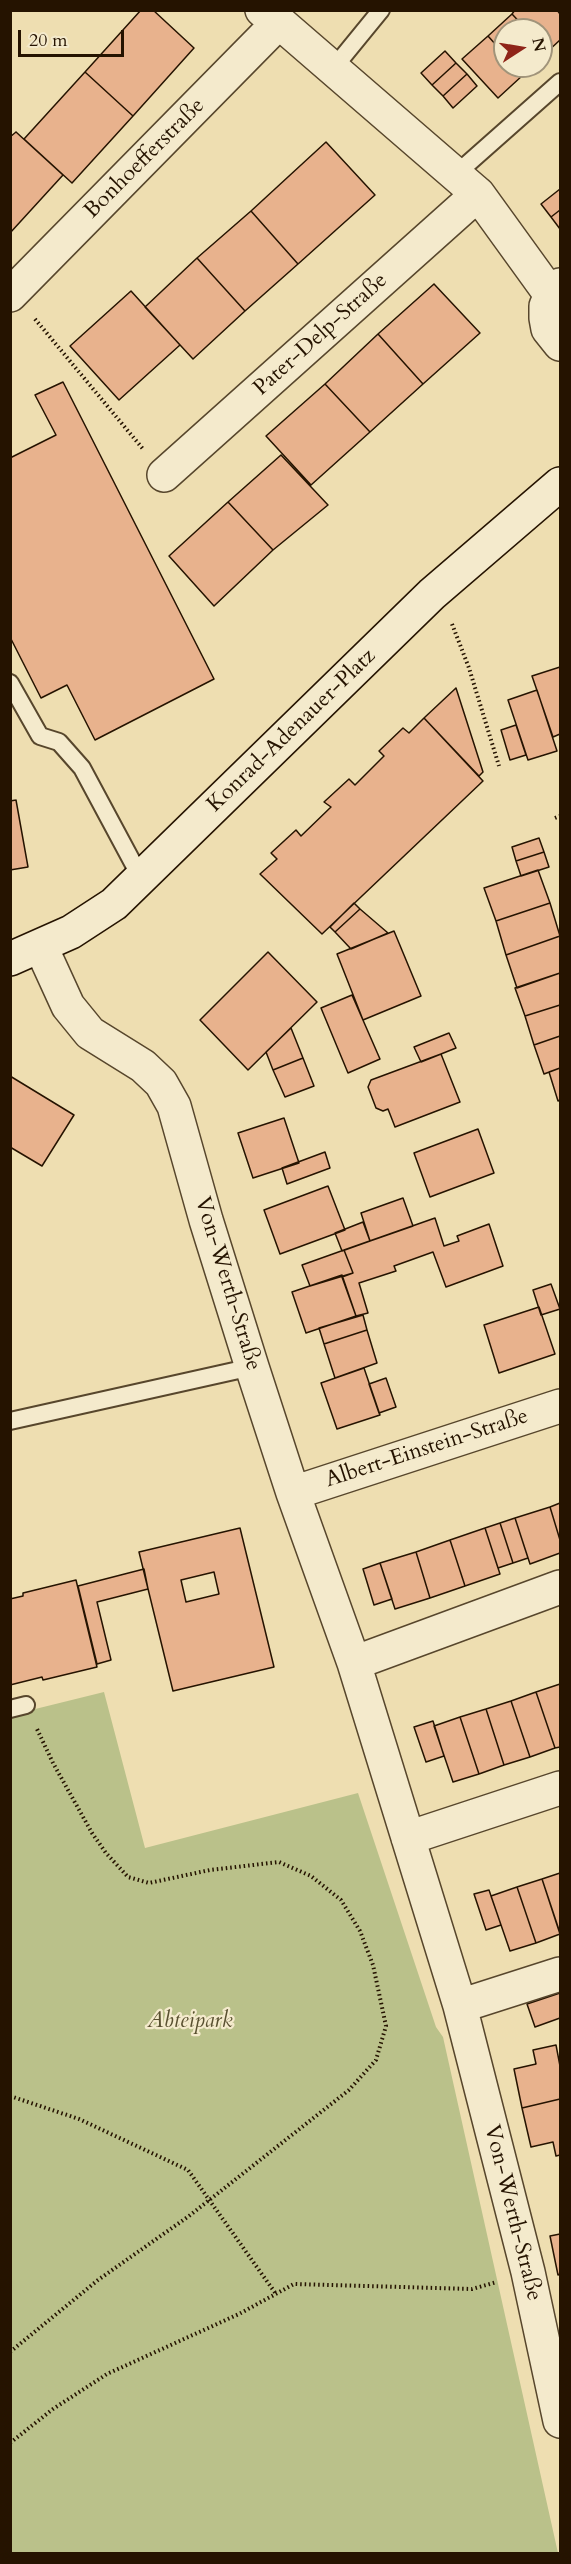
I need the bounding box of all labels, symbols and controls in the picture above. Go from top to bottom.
scale bar [21,18,128,56]
north arrow [493,18,553,78]
text: 20 m [29,28,68,53]
text: N [526,36,551,54]
street label: Bonhoefferstraße [79,93,211,225]
street label: Pater-Delp-Straße [249,268,393,402]
street label: Konrad-Adenauer-Platz [202,644,382,818]
street label: Von-Werth-Straße [188,1194,266,1374]
street label: Albert-Einstein-Straße [322,1404,532,1494]
park label: Abteipark [147,2009,233,2035]
street label: Von-Werth-Straße [477,2122,547,2304]

